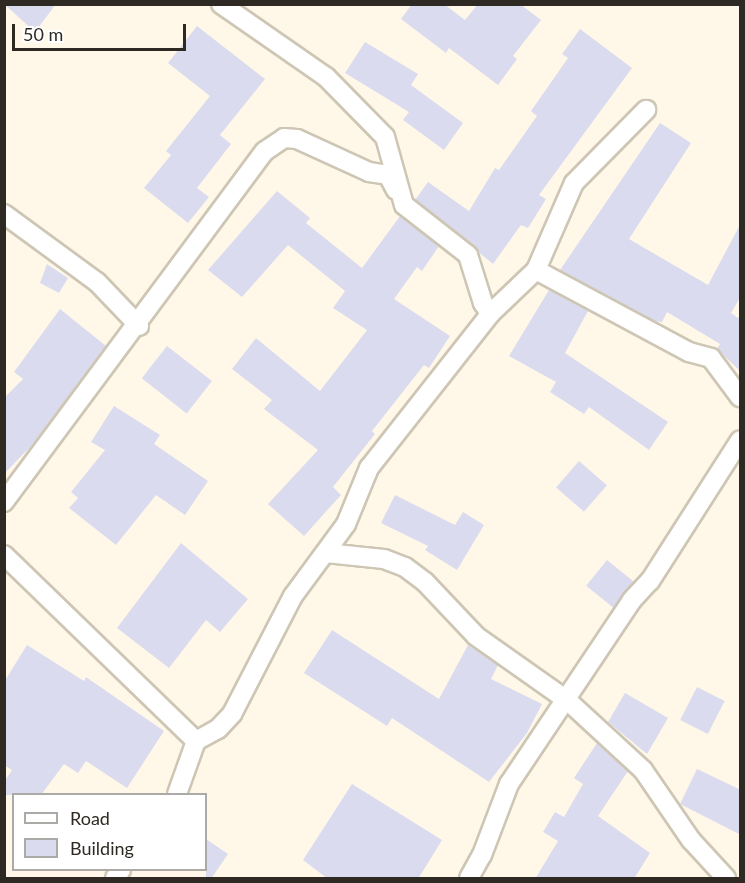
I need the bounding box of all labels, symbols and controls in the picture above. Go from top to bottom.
scale bar [15,12,189,50]
text: 50 m [23,23,63,45]
legend [12,793,207,871]
text: Road [70,807,110,829]
text: Building [70,837,134,859]

